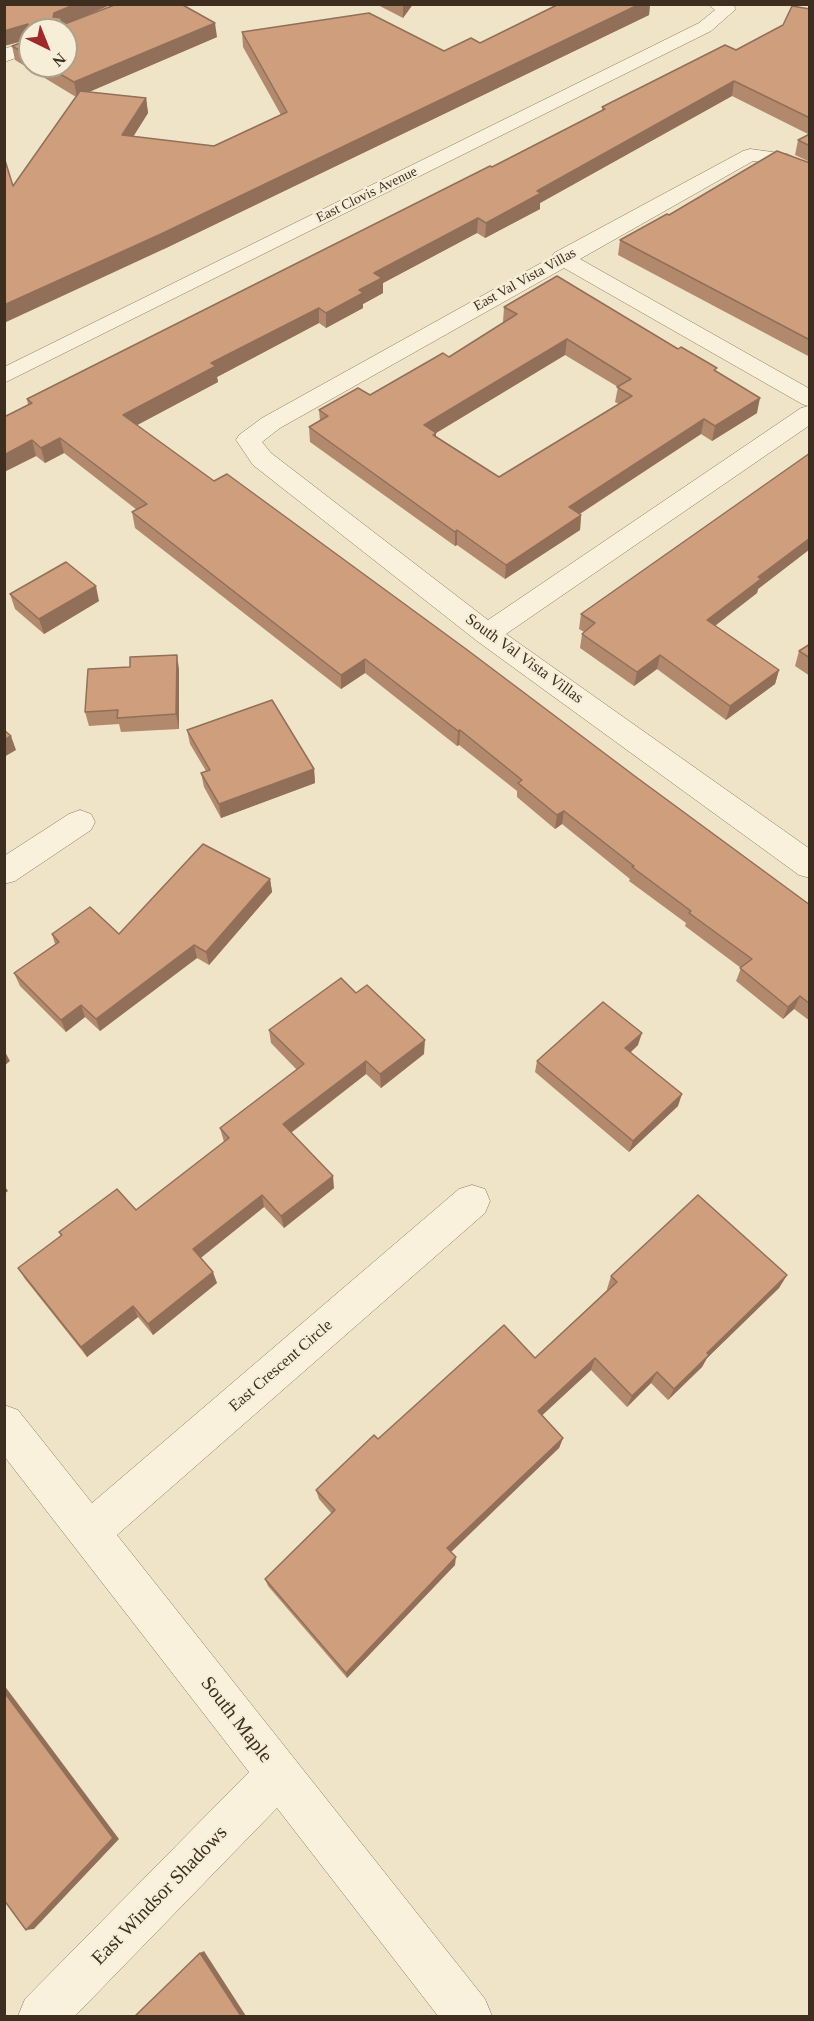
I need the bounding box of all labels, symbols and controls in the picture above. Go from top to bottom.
north arrow [18,18,78,78]
text: N [49,50,69,70]
street label: East Clovis Avenue [314,163,420,227]
street label: East Val Vista Villas [471,245,579,315]
street label: South Val Vista Villas [461,610,587,708]
street label: East Crescent Circle [225,1316,337,1416]
street label: South Maple [195,1672,277,1768]
street label: East Windsor Shadows [87,1821,233,1971]

